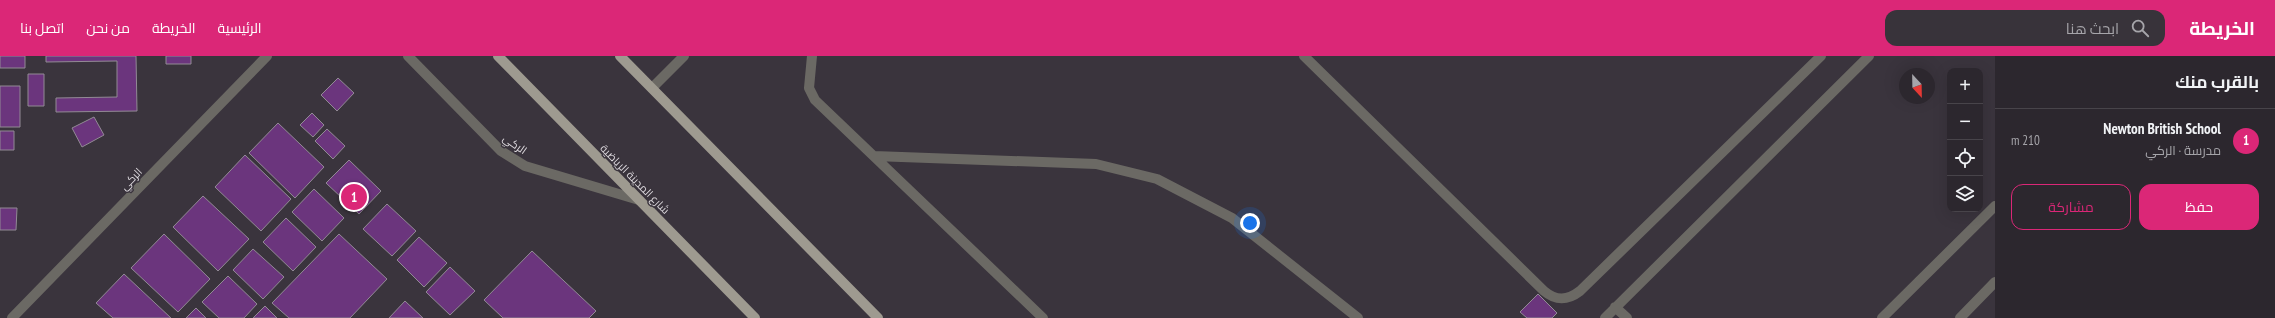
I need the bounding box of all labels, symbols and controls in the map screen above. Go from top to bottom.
search box [1885,10,2165,46]
text: الخريطة [2189,16,2255,40]
icon: search [2129,17,2151,39]
text: اتصل بنا [20,19,64,37]
text: من نحن [86,19,130,37]
text: الخريطة [152,19,196,37]
text: الرئيسية [218,19,262,37]
text: ابحث هنا [2066,19,2119,38]
north arrow [1899,68,1935,104]
map controls [1947,68,1983,212]
button: + [1947,68,1983,104]
text: بالقرب منك [2175,71,2259,93]
button: − [1947,104,1983,140]
text: Newton British School [2103,119,2221,138]
street label: الركي [499,131,530,159]
text: 210 m [2011,132,2040,149]
text: 1 [2243,132,2249,149]
button: locate [1947,140,1983,176]
street label: شارع المدينة الرياضية [597,141,673,217]
text: مدرسة · الركي [2145,142,2221,159]
street label: الركي [117,165,146,195]
button: layers [1947,176,1983,212]
pin: 1 [341,182,367,212]
button: مشاركة [2011,184,2131,230]
button: حفظ [2139,184,2259,230]
your location [1240,213,1260,233]

